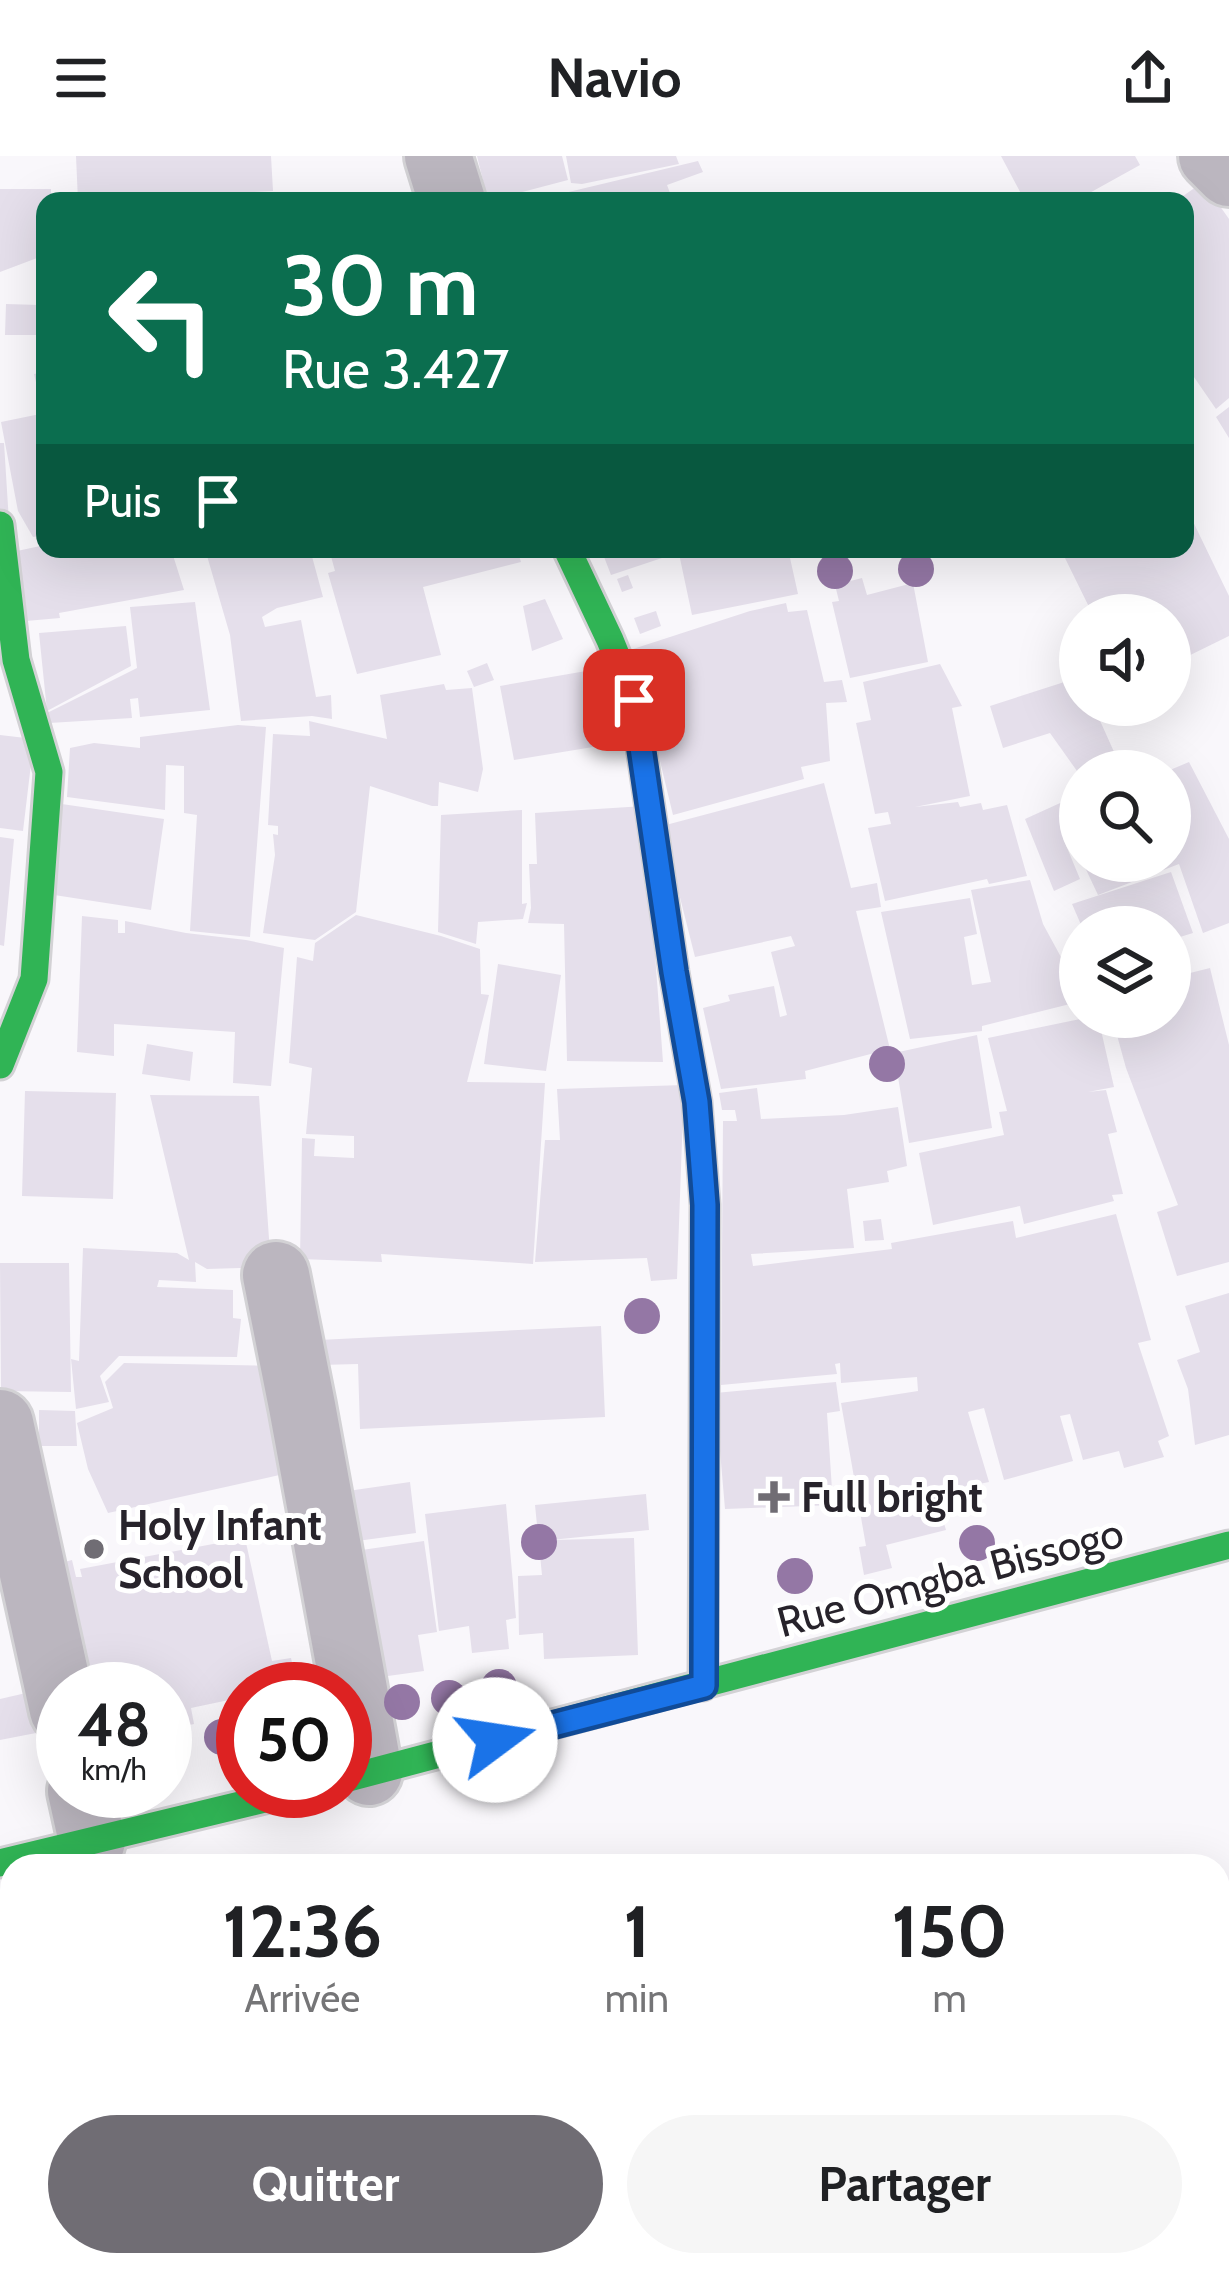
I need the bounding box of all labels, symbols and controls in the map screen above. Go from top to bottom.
icon: menu [48,45,114,111]
text: Navio [547,45,682,111]
icon: share [1115,45,1181,111]
text: 30 m [282,234,478,336]
icon: left [84,240,240,396]
text: Rue 3.427 [282,336,509,402]
icon: arrive [185,468,251,534]
text: Puis [84,474,161,528]
map controls [1059,594,1191,1038]
button: sound [1059,594,1191,726]
pin [583,649,685,751]
icon: arrive [601,667,667,733]
button: search [1059,750,1191,882]
button: layers [1059,906,1191,1038]
place label: Full bright [801,1471,983,1523]
marker: Full bright [758,1481,790,1513]
place label: Holy Infant School [118,1499,322,1599]
street label: Rue Omgba Bissogo [771,1506,1129,1648]
marker: Holy Infant School [81,1536,107,1562]
speed limit sign: 50 [216,1662,372,1818]
position arrow [432,1677,558,1803]
text: 48 [77,1688,151,1761]
text: km/h [81,1751,147,1788]
text: 12:36 [222,1888,382,1975]
text: 1 [624,1888,650,1975]
text: 150 [891,1888,1008,1975]
text: Arrivée [245,1974,360,2022]
text: min [605,1974,669,2022]
text: m [932,1974,967,2022]
button: Quitter [48,2115,603,2253]
button: Partager [627,2115,1182,2253]

